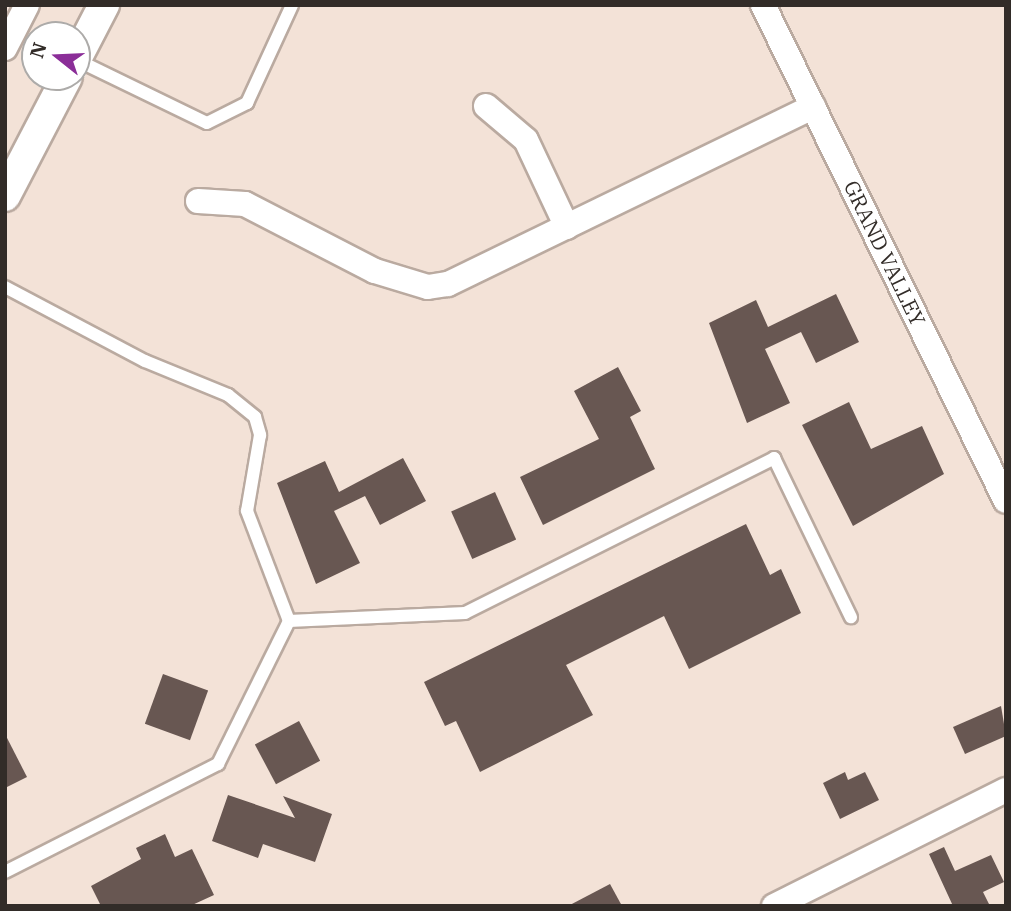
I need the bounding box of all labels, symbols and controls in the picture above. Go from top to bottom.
north arrow [21,21,91,91]
text: N [24,39,52,61]
street label: GRAND VALLEY [839,176,931,330]

